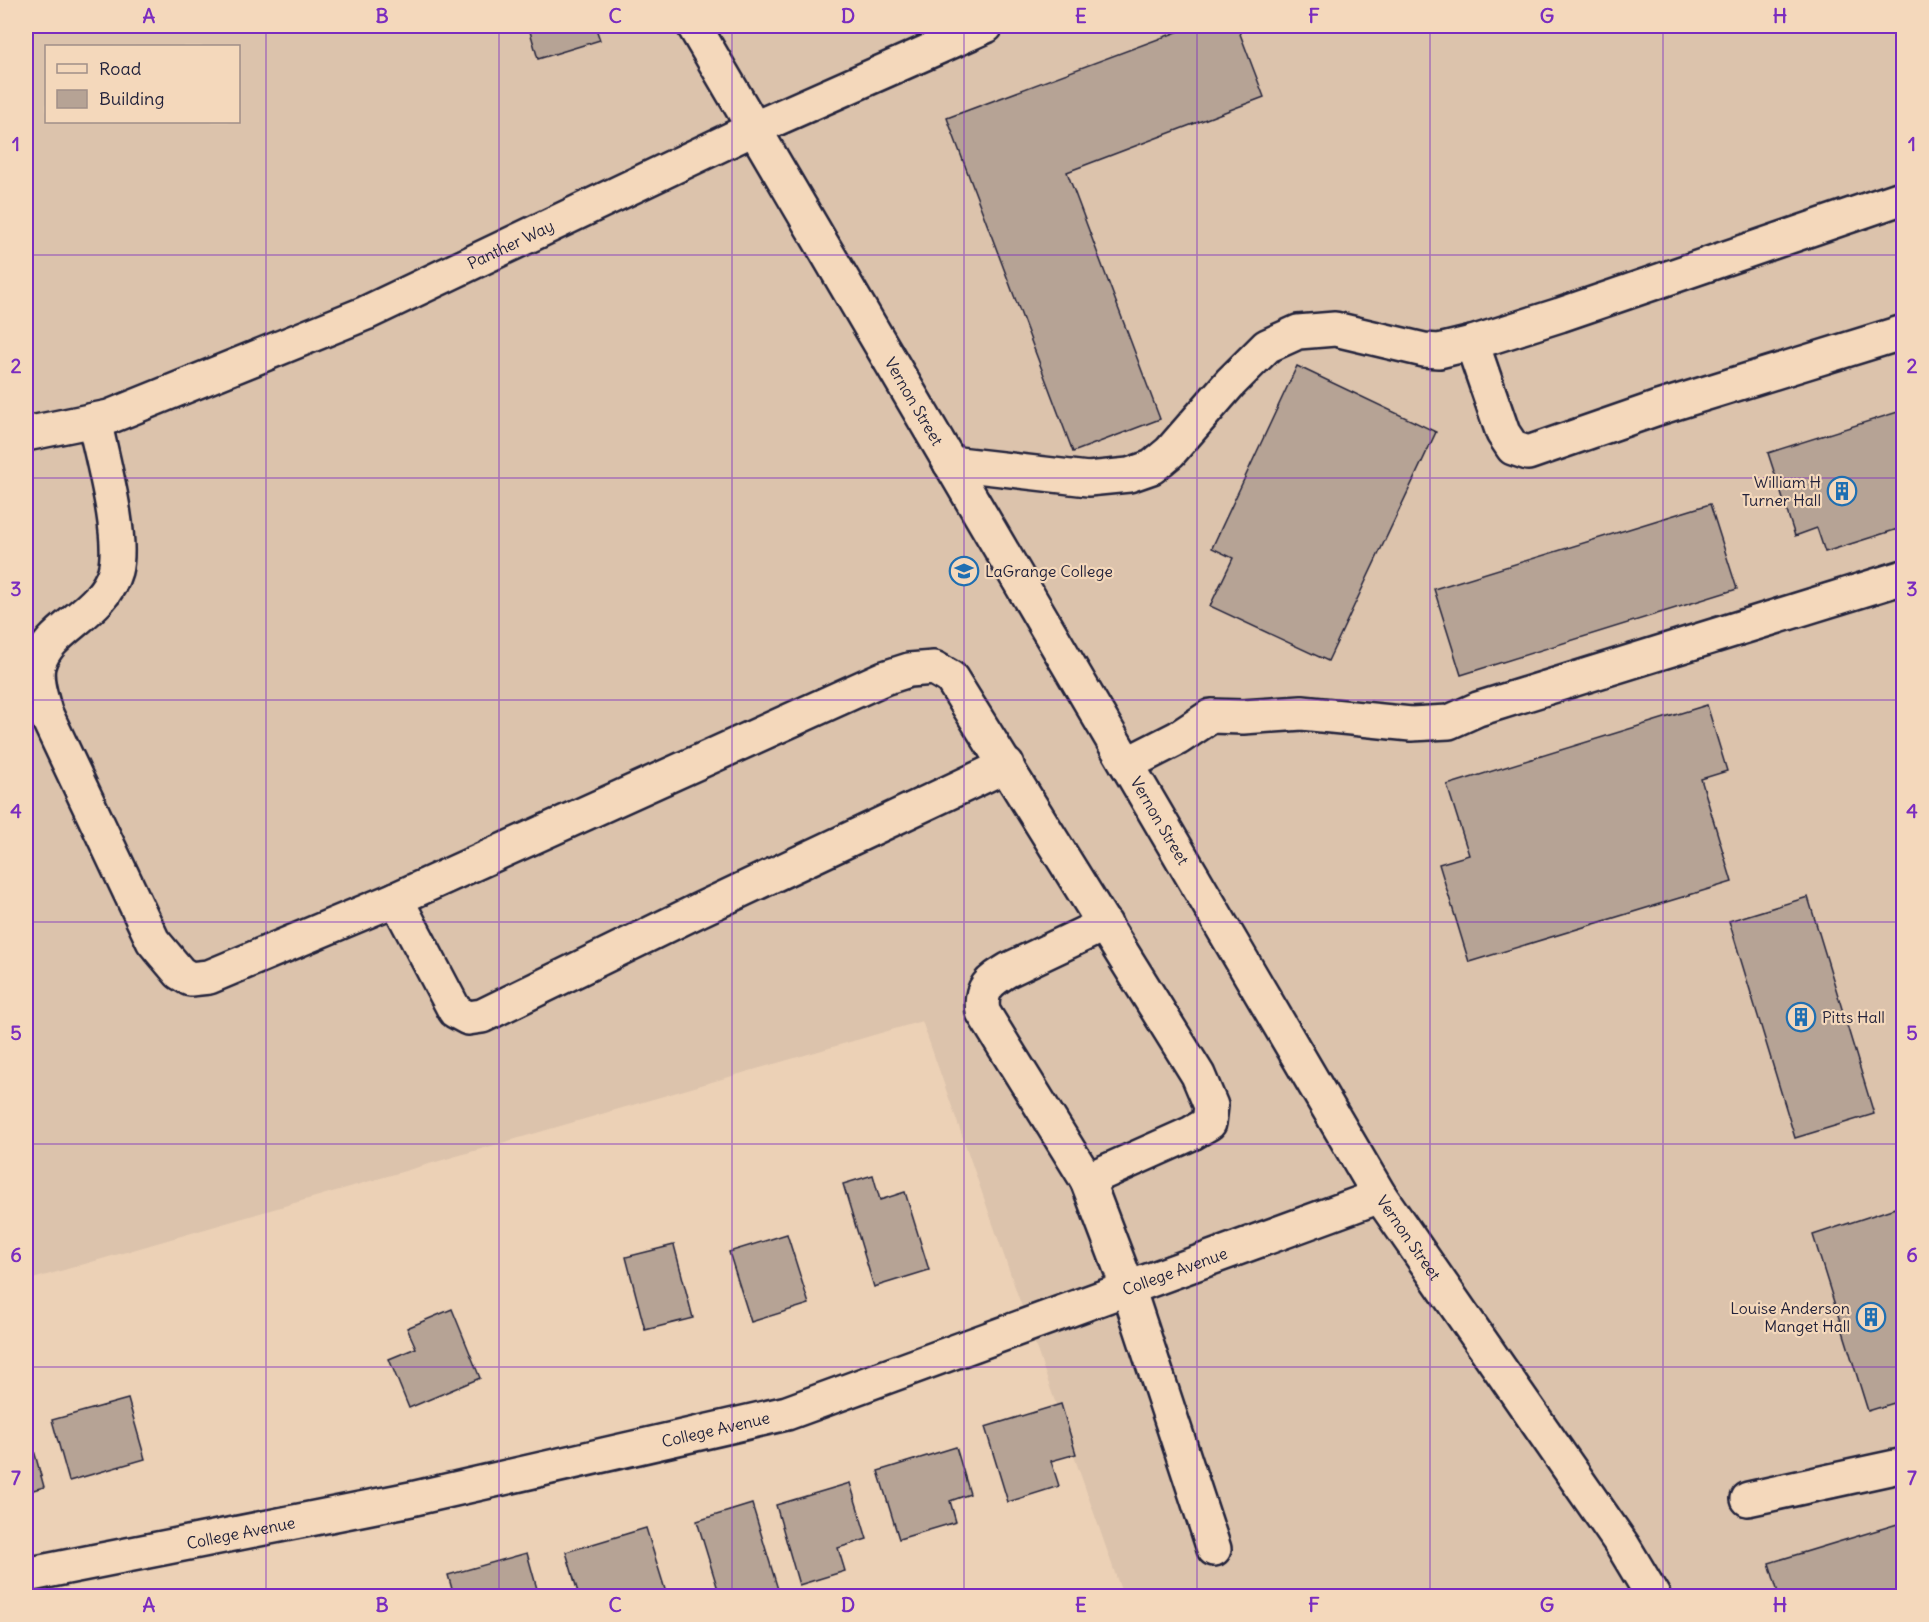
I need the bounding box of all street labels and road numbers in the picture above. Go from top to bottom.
street label: Panther Way [464,215,557,273]
street label: Vernon Street [880,354,948,449]
street label: Vernon Street [1126,773,1194,869]
street label: Vernon Street [1373,1191,1446,1284]
street label: College Avenue [1120,1243,1230,1299]
street label: College Avenue [660,1407,772,1451]
street label: College Avenue [185,1512,297,1553]

